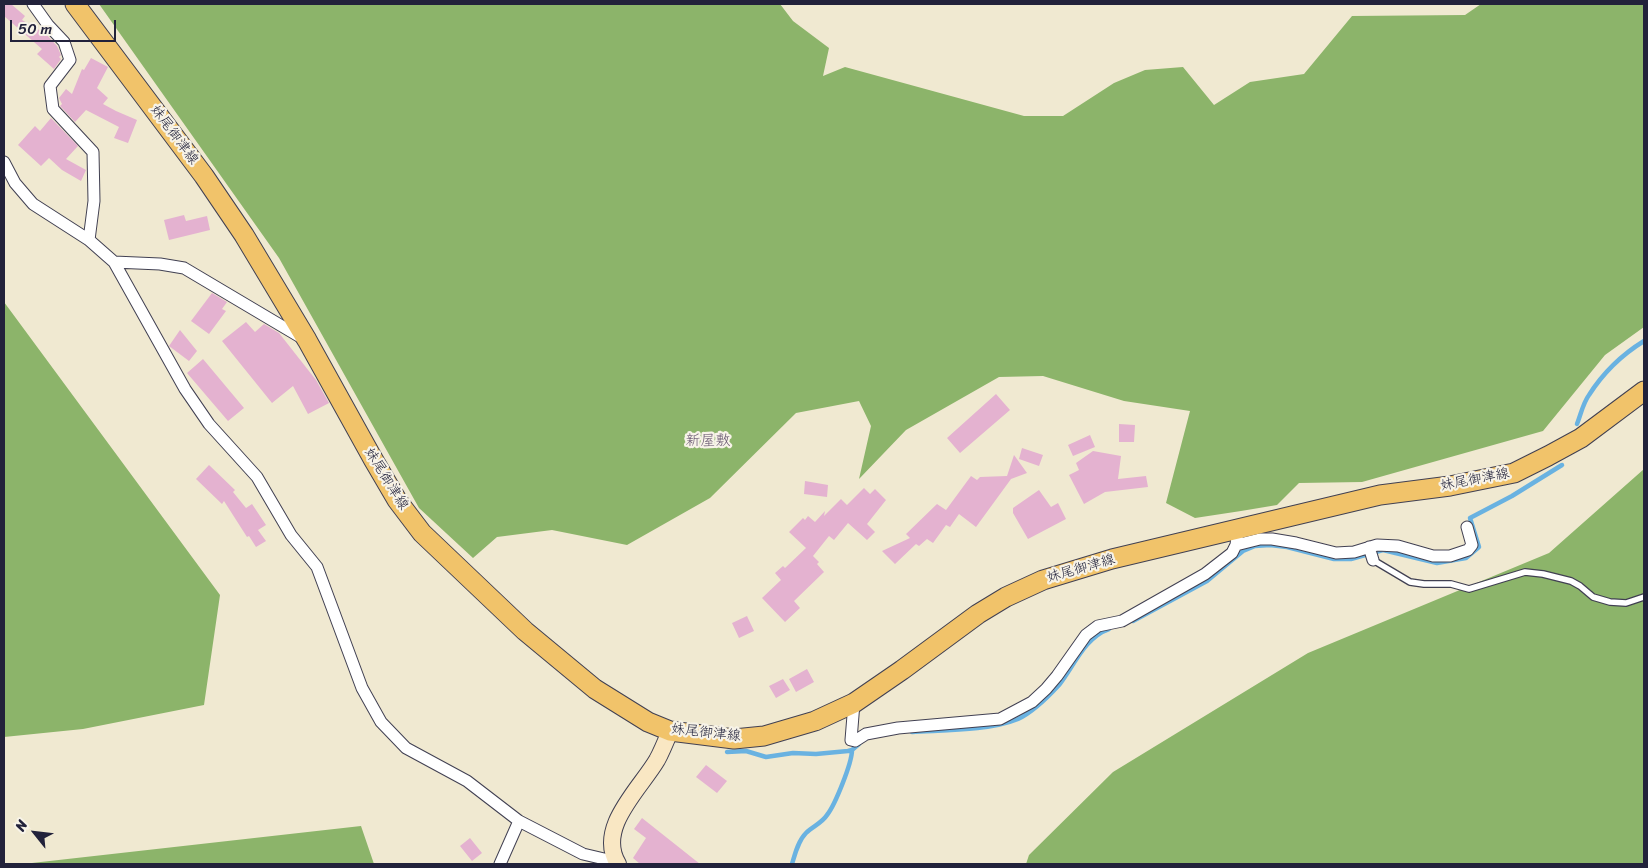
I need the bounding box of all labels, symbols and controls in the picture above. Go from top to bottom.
scale bar [12,10,119,42]
text: 50 m [18,16,52,42]
street label: 妹尾御津線 [146,102,202,168]
district label: 新屋敷 [686,432,730,450]
street label: 妹尾御津線 [360,445,412,513]
street label: 妹尾御津線 [1439,465,1511,495]
street label: 妹尾御津線 [1045,551,1117,587]
street label: 妹尾御津線 [670,721,742,745]
north arrow [10,808,60,858]
text: N [8,815,35,836]

